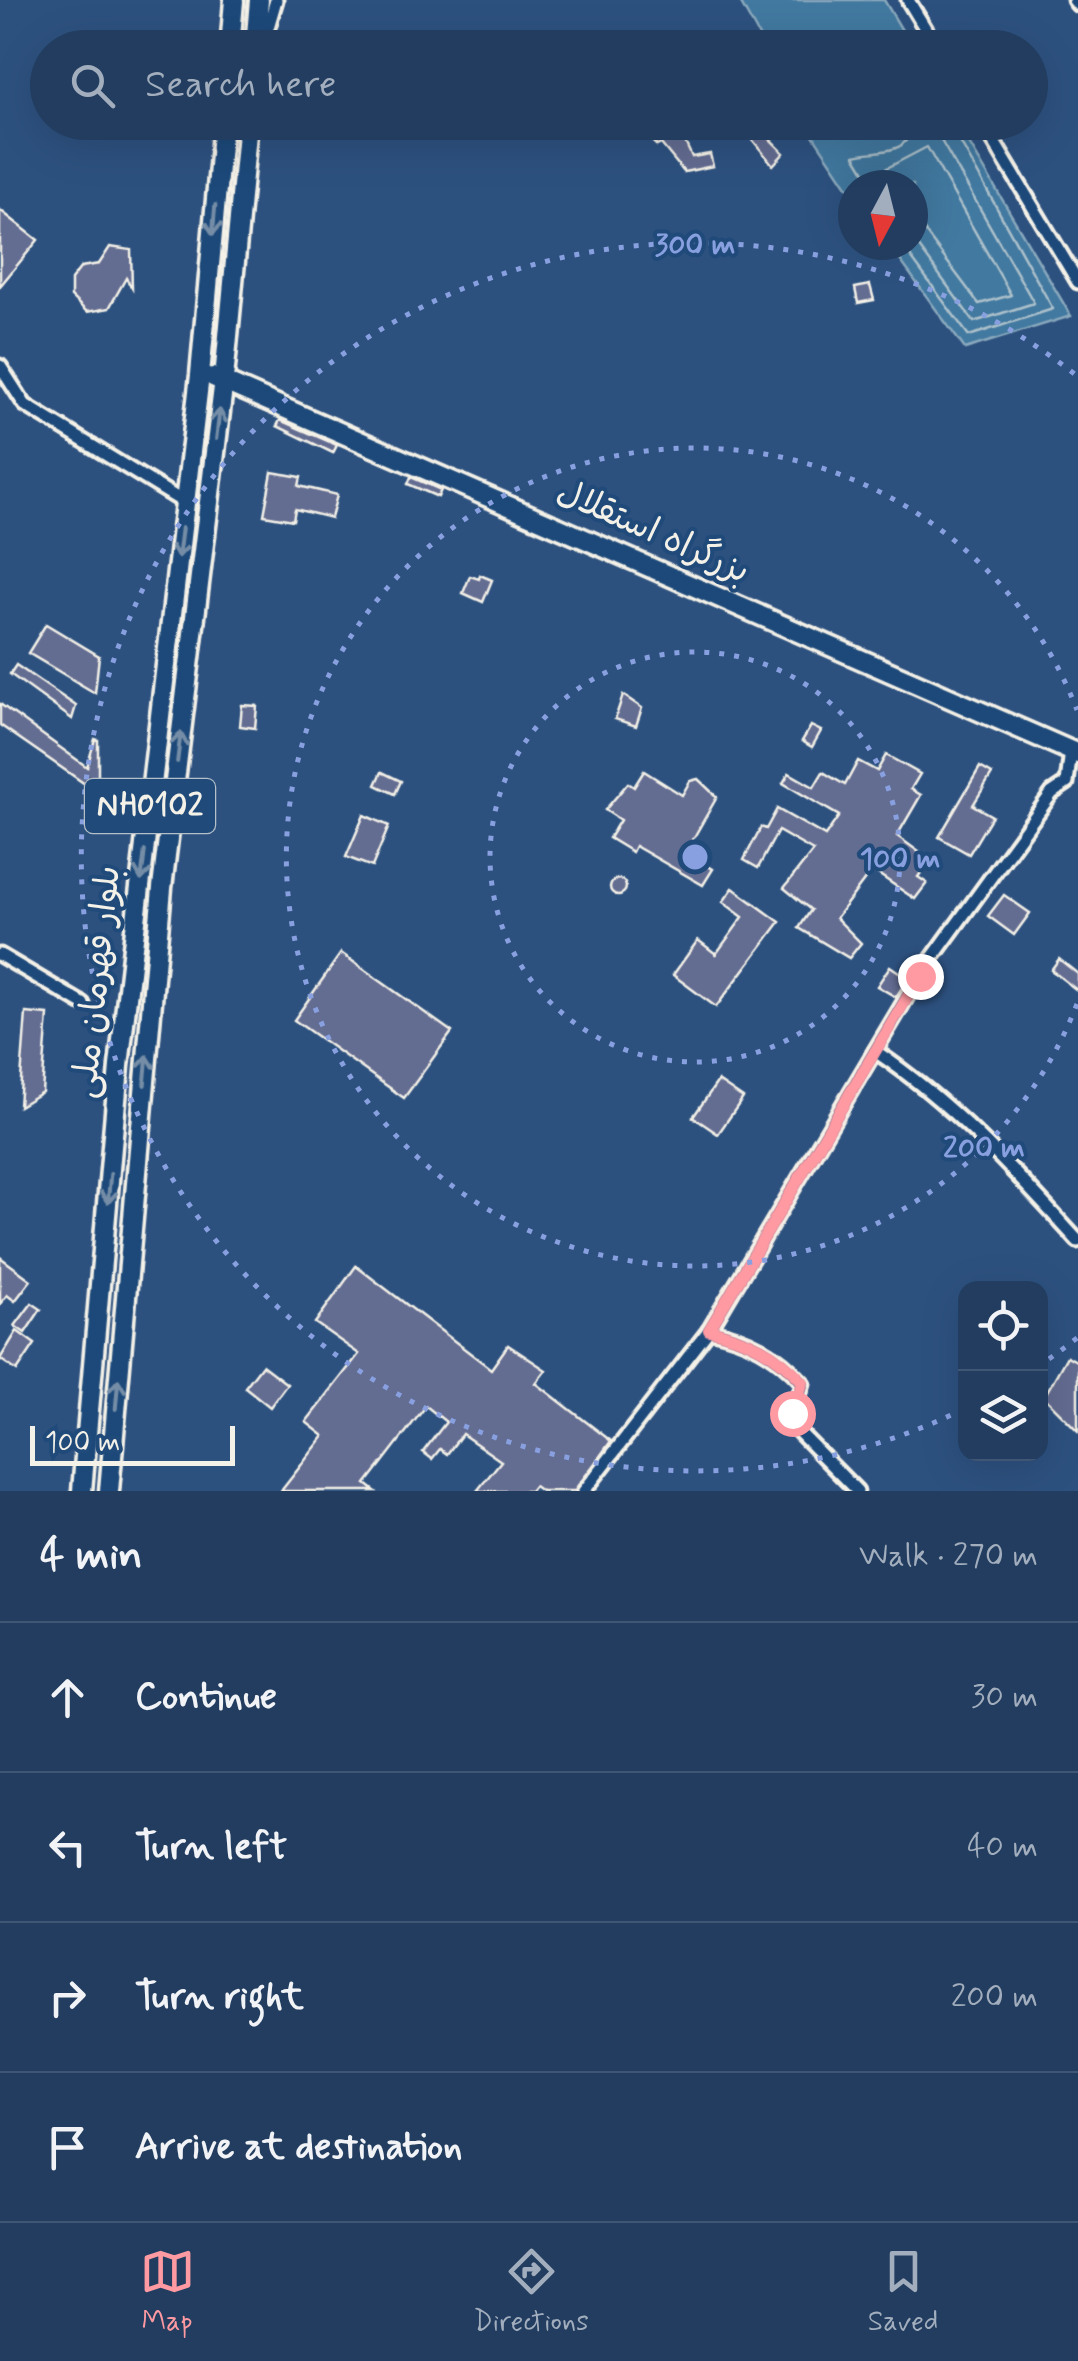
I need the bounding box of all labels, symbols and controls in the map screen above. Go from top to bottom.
search box [30,30,1048,140]
icon: search [65,58,120,113]
text: Search here [145,61,336,110]
north arrow [838,170,928,260]
one-way arrow [204,203,223,235]
text: 300 m [655,226,735,265]
one-way arrow [209,409,228,441]
street label: بزرگراه استقلال [550,469,756,595]
one-way arrow [170,526,189,558]
one-way arrow [170,731,189,763]
road number: NH0102 [85,779,215,833]
centre of rings [677,839,713,875]
text: 100 m [860,840,940,879]
one-way arrow [133,849,152,881]
street label: بلوار قهرمان ملی [62,863,132,1101]
route end [898,954,944,1000]
one-way arrow [136,1055,155,1087]
text: 200 m [943,1129,1025,1168]
one-way arrow [99,1172,118,1204]
map controls [958,1281,1048,1461]
button: locate [958,1281,1048,1371]
button: layers [958,1371,1048,1461]
one-way arrow [108,1378,127,1410]
route start [770,1391,816,1437]
scale bar [30,1421,235,1466]
text: 100 m [45,1425,120,1462]
text: 4 min [40,1529,142,1584]
text: Walk · 270 m [859,1535,1038,1577]
icon: ahead [40,1670,95,1725]
text: Continue [135,1673,277,1722]
text: 30 m [971,1676,1038,1718]
icon: left [40,1820,95,1875]
text: Turn left [135,1823,287,1872]
text: 40 m [967,1826,1038,1868]
icon: right [40,1970,95,2025]
text: Turn right [135,1973,304,2022]
text: 200 m [951,1976,1038,2018]
icon: arrive [40,2120,95,2175]
text: Arrive at destination [135,2123,462,2172]
tab: Map [140,2244,195,2341]
tab: Directions [474,2244,589,2341]
tab: Saved [868,2244,938,2341]

